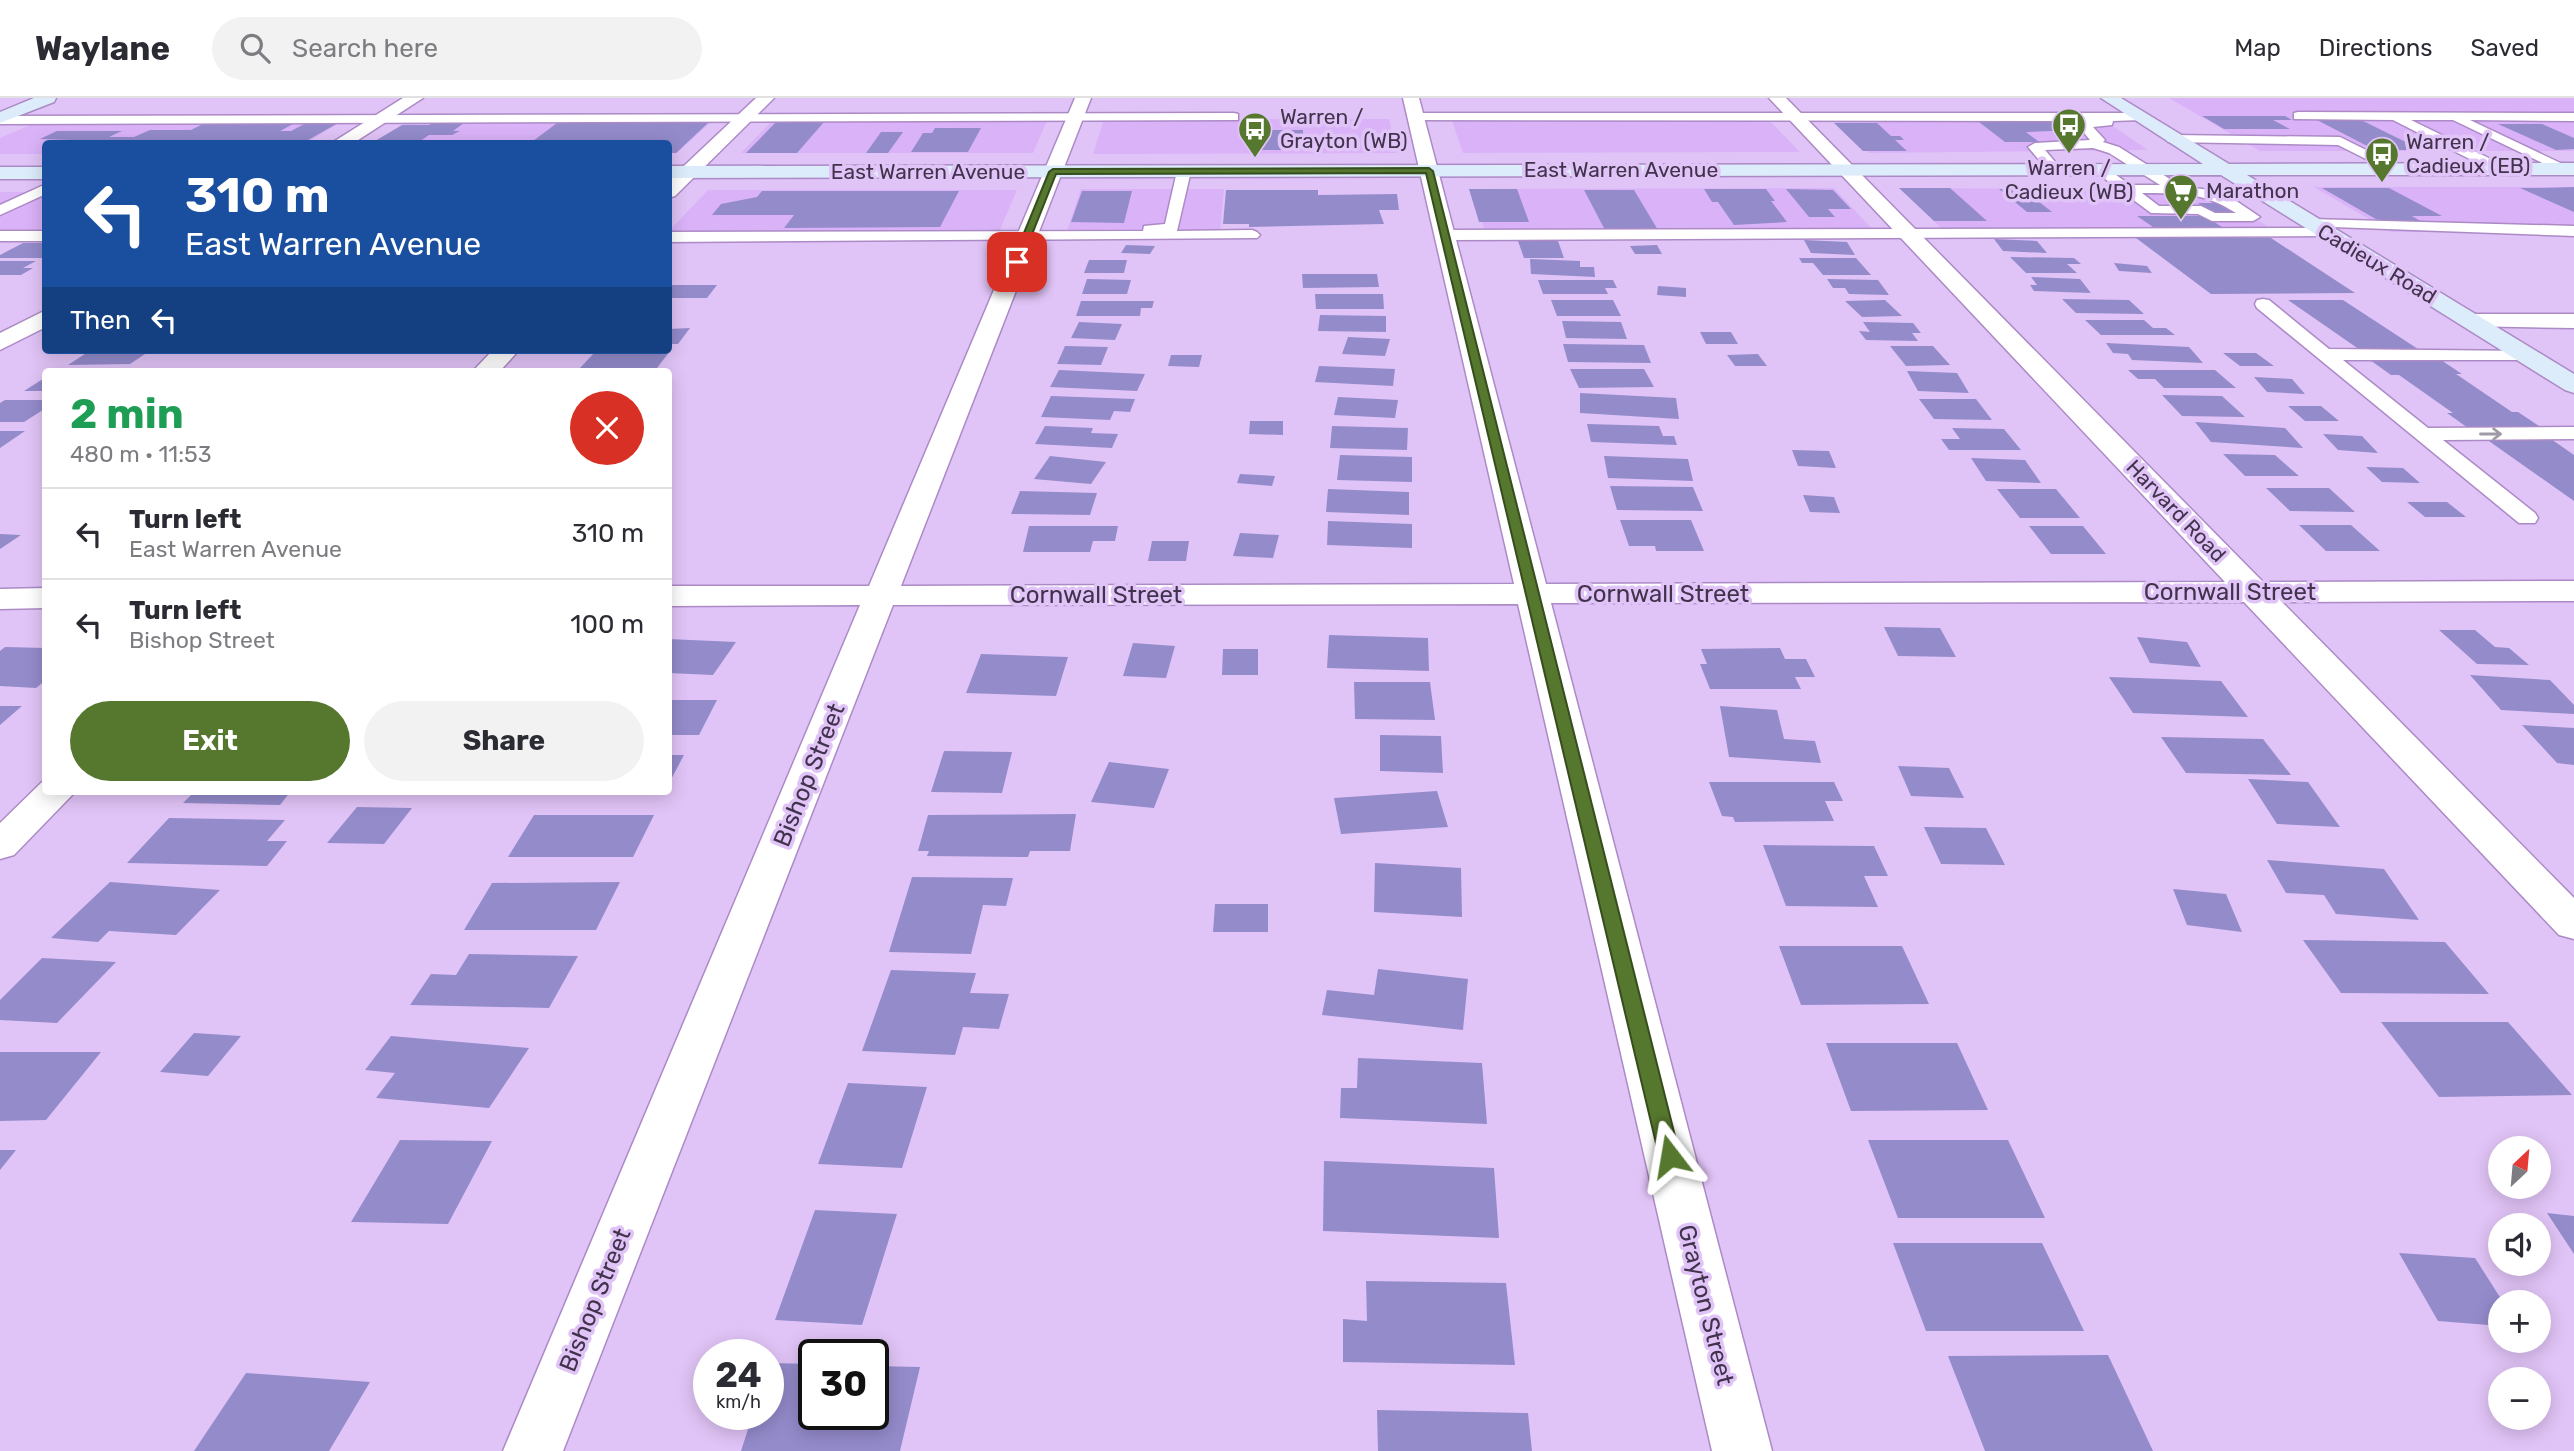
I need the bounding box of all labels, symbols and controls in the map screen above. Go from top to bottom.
search box [212,17,702,80]
text: Waylane [35,29,170,68]
icon: search [236,29,274,67]
text: Search here [292,33,438,64]
text: Map [2234,34,2281,62]
text: Directions [2319,34,2432,62]
text: Saved [2470,34,2539,62]
place label: Warren / Grayton (WB) [1280,104,1408,153]
bus stop icon: Warren / Cadieux (WB) [2050,106,2088,155]
bus stop icon: Warren / Grayton (WB) [1236,110,1274,159]
place label: Warren / Cadieux (EB) [2406,129,2530,178]
bus stop icon: Warren / Cadieux (EB) [2363,135,2401,184]
place label: Warren / Cadieux (WB) [2005,155,2133,204]
street label: East Warren Avenue [1524,157,1718,182]
street label: East Warren Avenue [831,159,1025,184]
text: 310 m [185,166,330,224]
icon: left [70,168,161,259]
supermarket icon: Marathon [2162,172,2200,221]
place label: Marathon [2206,178,2299,203]
street label: Cadieux Road [2313,218,2441,309]
text: East Warren Avenue [185,225,481,263]
pin [987,232,1047,292]
icon: arrive [998,243,1036,281]
icon: left [145,301,183,339]
text: Then [70,305,131,336]
text: 2 min [70,389,184,439]
button: close [570,391,644,465]
one-way arrow [2479,427,2502,441]
text: 480 m · 11:53 [70,440,212,468]
street label: Harvard Road [2121,454,2231,567]
text: Turn left [129,504,241,535]
icon: left [70,515,108,553]
text: 310 m [572,518,644,549]
text: East Warren Avenue [129,535,342,563]
street label: Cornwall Street [2144,578,2316,606]
street label: Cornwall Street [1577,580,1749,608]
street label: Cornwall Street [1010,581,1182,609]
text: Turn left [129,595,241,626]
icon: left [70,606,108,644]
text: 100 m [570,609,644,640]
text: Bishop Street [129,626,275,654]
street label: Bishop Street [768,699,850,851]
button: Exit [70,701,350,781]
button: Share [364,701,644,781]
position arrow [1633,1119,1707,1193]
north arrow [2488,1136,2552,1199]
map controls [2488,1136,2551,1430]
button: sound [2488,1213,2551,1276]
street label: Grayton Street [1673,1222,1739,1388]
street label: Bishop Street [554,1224,636,1376]
button: + [2488,1290,2551,1353]
speed limit sign: 30 [798,1339,889,1430]
text: 24 [715,1354,762,1396]
button: − [2488,1367,2551,1430]
text: km/h [716,1391,761,1413]

